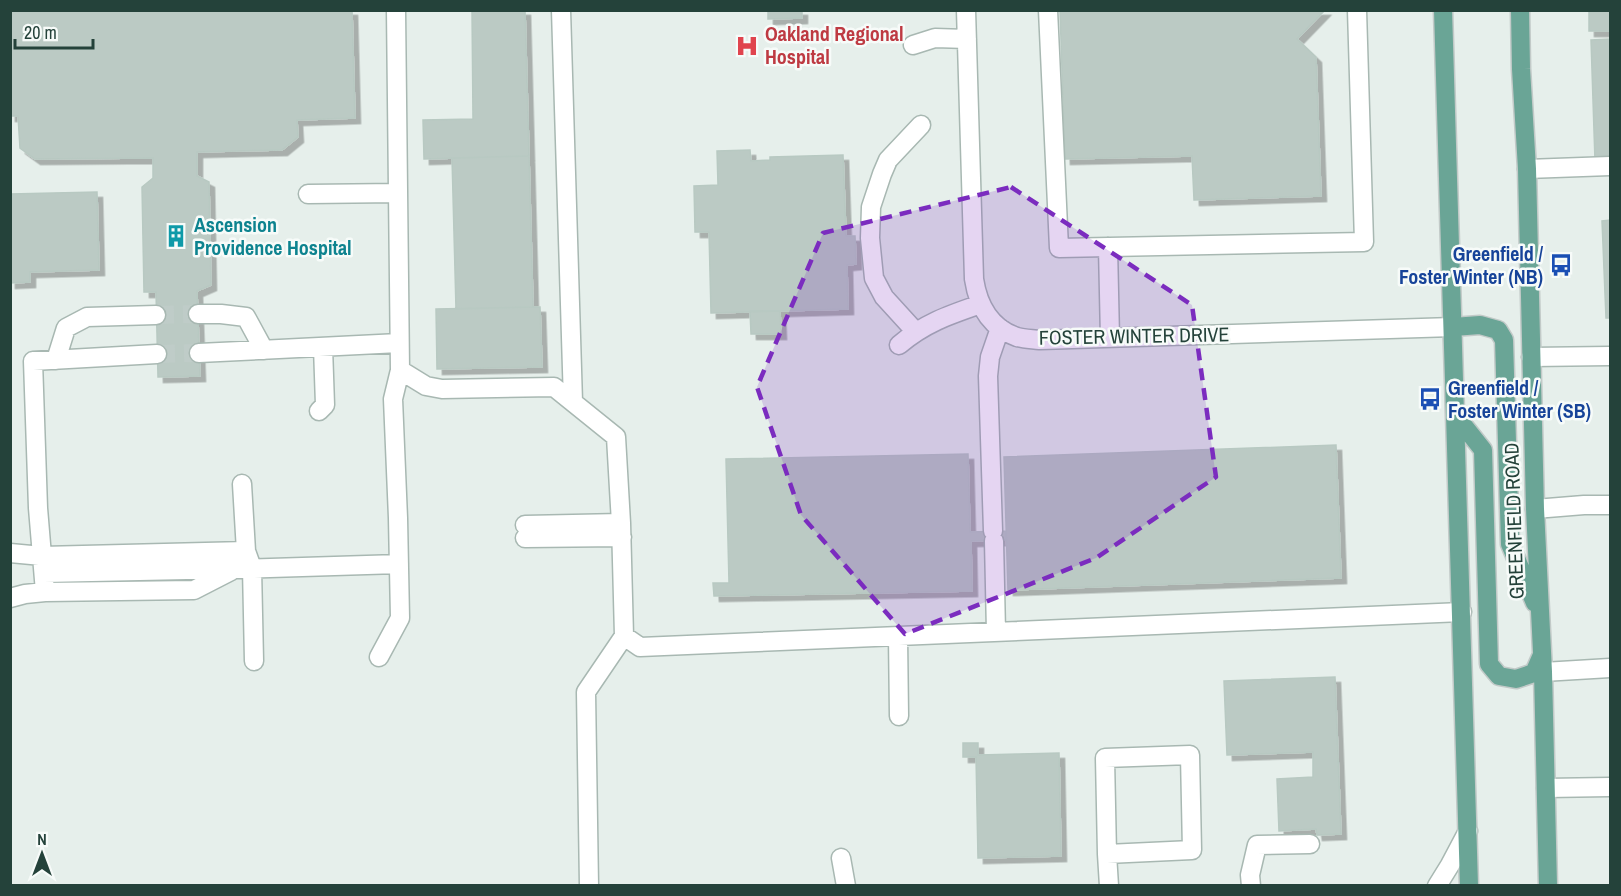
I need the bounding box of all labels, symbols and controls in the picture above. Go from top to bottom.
scale bar [15,12,93,50]
text: 20 m [24,20,57,45]
place label: Oakland Regional Hospital [765,20,904,70]
hospital icon: Oakland Regional Hospital [734,33,760,59]
place label: Ascension Providence Hospital [194,211,352,261]
building icon: Ascension Providence Hospital [163,223,189,249]
place label: Greenfield / Foster Winter (NB) [1399,240,1543,290]
bus stop icon: Greenfield / Foster Winter (NB) [1548,252,1574,278]
street label: FOSTER WINTER DRIVE [1039,320,1229,351]
place label: Greenfield / Foster Winter (SB) [1448,374,1591,424]
bus stop icon: Greenfield / Foster Winter (SB) [1417,386,1443,412]
street label: GREENFIELD ROAD [1497,442,1530,600]
north arrow [12,824,72,884]
text: N [37,828,47,850]

